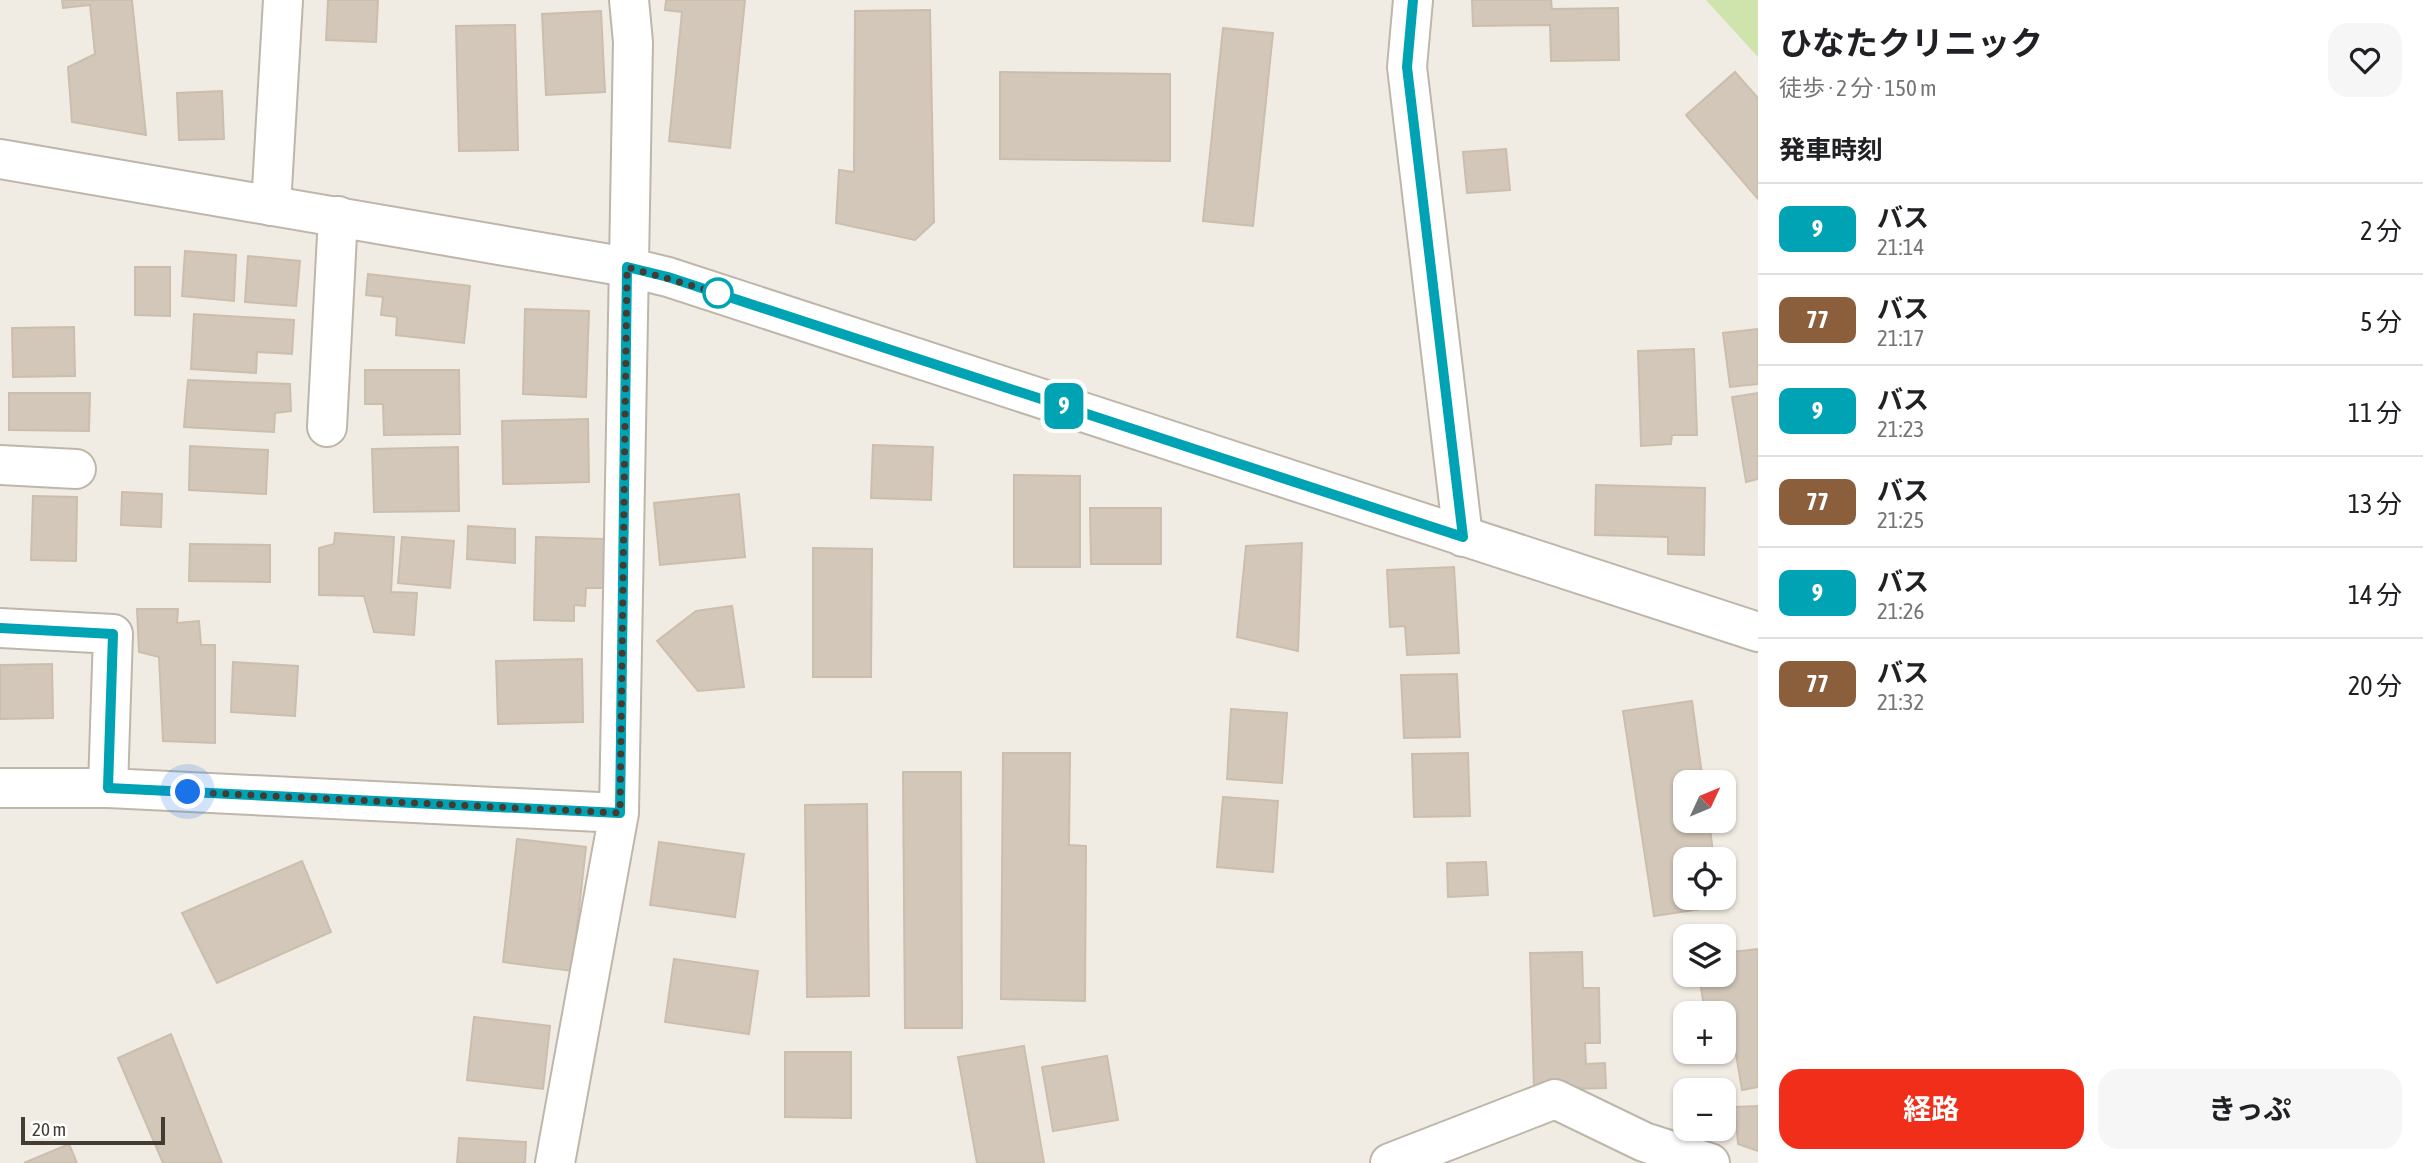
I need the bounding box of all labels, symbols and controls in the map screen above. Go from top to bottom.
button: heart [2328,23,2402,97]
text: ひなたクリニック [1779,24,2043,62]
text: 徒歩 · 2 分 · 150 m [1779,75,1937,101]
text: 発車時刻 [1779,135,1883,165]
text: バス [1877,203,1929,233]
text: 9 [1812,215,1823,242]
text: 2 分 [2360,216,2402,246]
text: 21:14 [1877,234,1924,260]
unlabelled marker [703,278,733,308]
text: バス [1877,294,1929,324]
text: 77 [1806,306,1829,333]
text: 5 分 [2360,307,2402,337]
text: 21:17 [1877,325,1924,351]
line badge: 9 [1041,383,1087,429]
text: バス [1877,385,1929,415]
text: 9 [1058,392,1070,419]
text: 9 [1812,397,1823,424]
text: 11 分 [2348,398,2402,428]
text: 21:23 [1877,416,1924,442]
text: バス [1877,476,1929,506]
text: 77 [1806,488,1829,515]
text: 13 分 [2348,489,2402,519]
text: 21:25 [1877,507,1924,533]
text: バス [1877,567,1929,597]
text: 9 [1812,579,1823,606]
text: 14 分 [2348,580,2402,610]
text: 21:26 [1877,598,1924,624]
text: バス [1877,658,1929,688]
text: 77 [1806,670,1829,697]
text: 20 分 [2348,671,2402,701]
text: 21:32 [1877,689,1924,715]
north arrow [1673,770,1736,833]
map controls [1673,770,1736,1141]
your location [170,774,205,809]
button: locate [1673,847,1736,910]
button: layers [1673,924,1736,987]
button: + [1673,1001,1736,1064]
button: 経路 [1779,1069,2084,1149]
button: きっぷ [2098,1069,2402,1149]
button: − [1673,1078,1736,1141]
scale bar [21,1114,164,1146]
text: 20 m [32,1118,66,1140]

